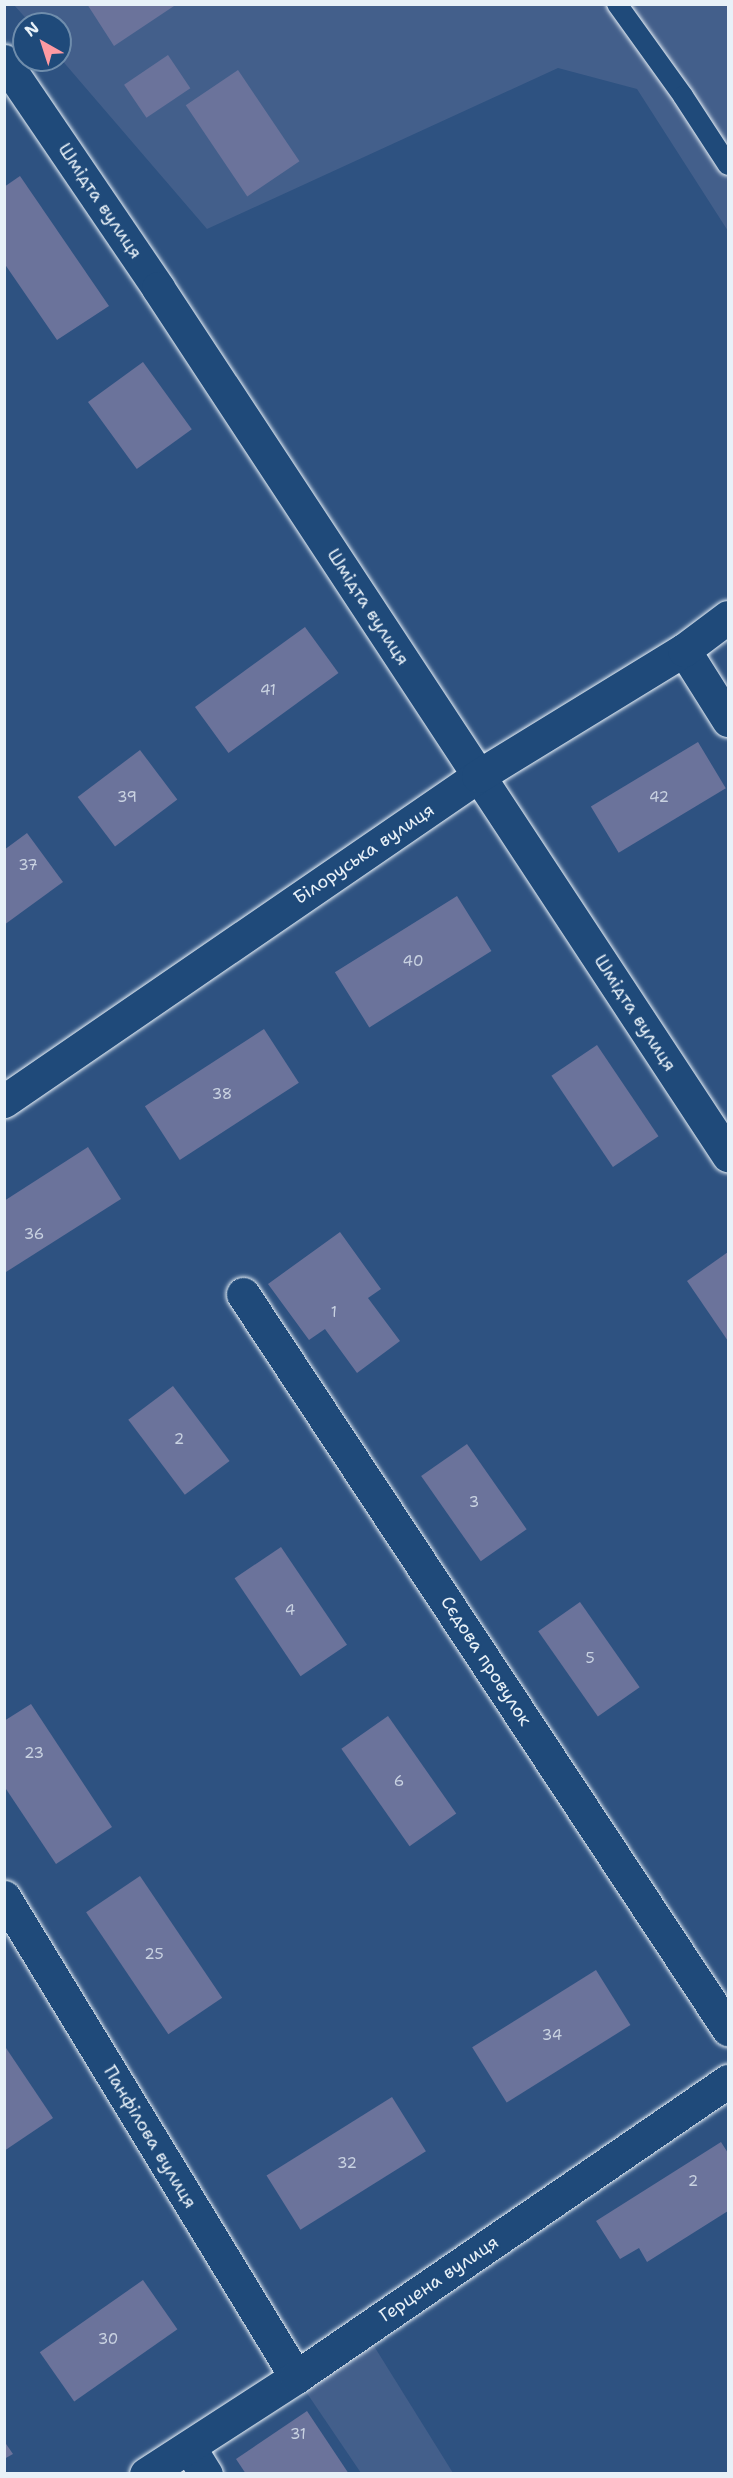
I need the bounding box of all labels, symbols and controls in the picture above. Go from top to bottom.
north arrow [12,12,72,72]
text: N [20,17,43,41]
street label: Шмідта вулиця [53,139,147,263]
street label: Шмідта вулиця [322,545,414,669]
house number: 41 [260,682,276,700]
house number: 39 [117,789,137,807]
house number: 42 [649,789,669,807]
street label: Білоруська вулиця [290,799,438,909]
house number: 37 [18,857,38,875]
street label: Шмідта вулиця [589,951,681,1075]
house number: 40 [403,953,423,971]
house number: 38 [212,1086,232,1104]
house number: 36 [24,1226,44,1244]
house number: 1 [331,1304,337,1322]
house number: 2 [174,1431,184,1449]
house number: 3 [469,1494,479,1512]
street label: Сєдова провулок [436,1592,536,1730]
house number: 4 [285,1602,295,1620]
house number: 5 [585,1650,595,1668]
house number: 23 [24,1745,44,1763]
house number: 6 [394,1773,404,1791]
house number: 25 [144,1946,164,1964]
house number: 34 [542,2027,562,2045]
street label: Панфілова вулиця [99,2062,201,2212]
house number: 32 [337,2155,357,2173]
house number: 2 [688,2173,698,2191]
street label: Герцена вулиця [375,2231,503,2327]
house number: 30 [98,2331,118,2349]
house number: 31 [290,2426,306,2444]

